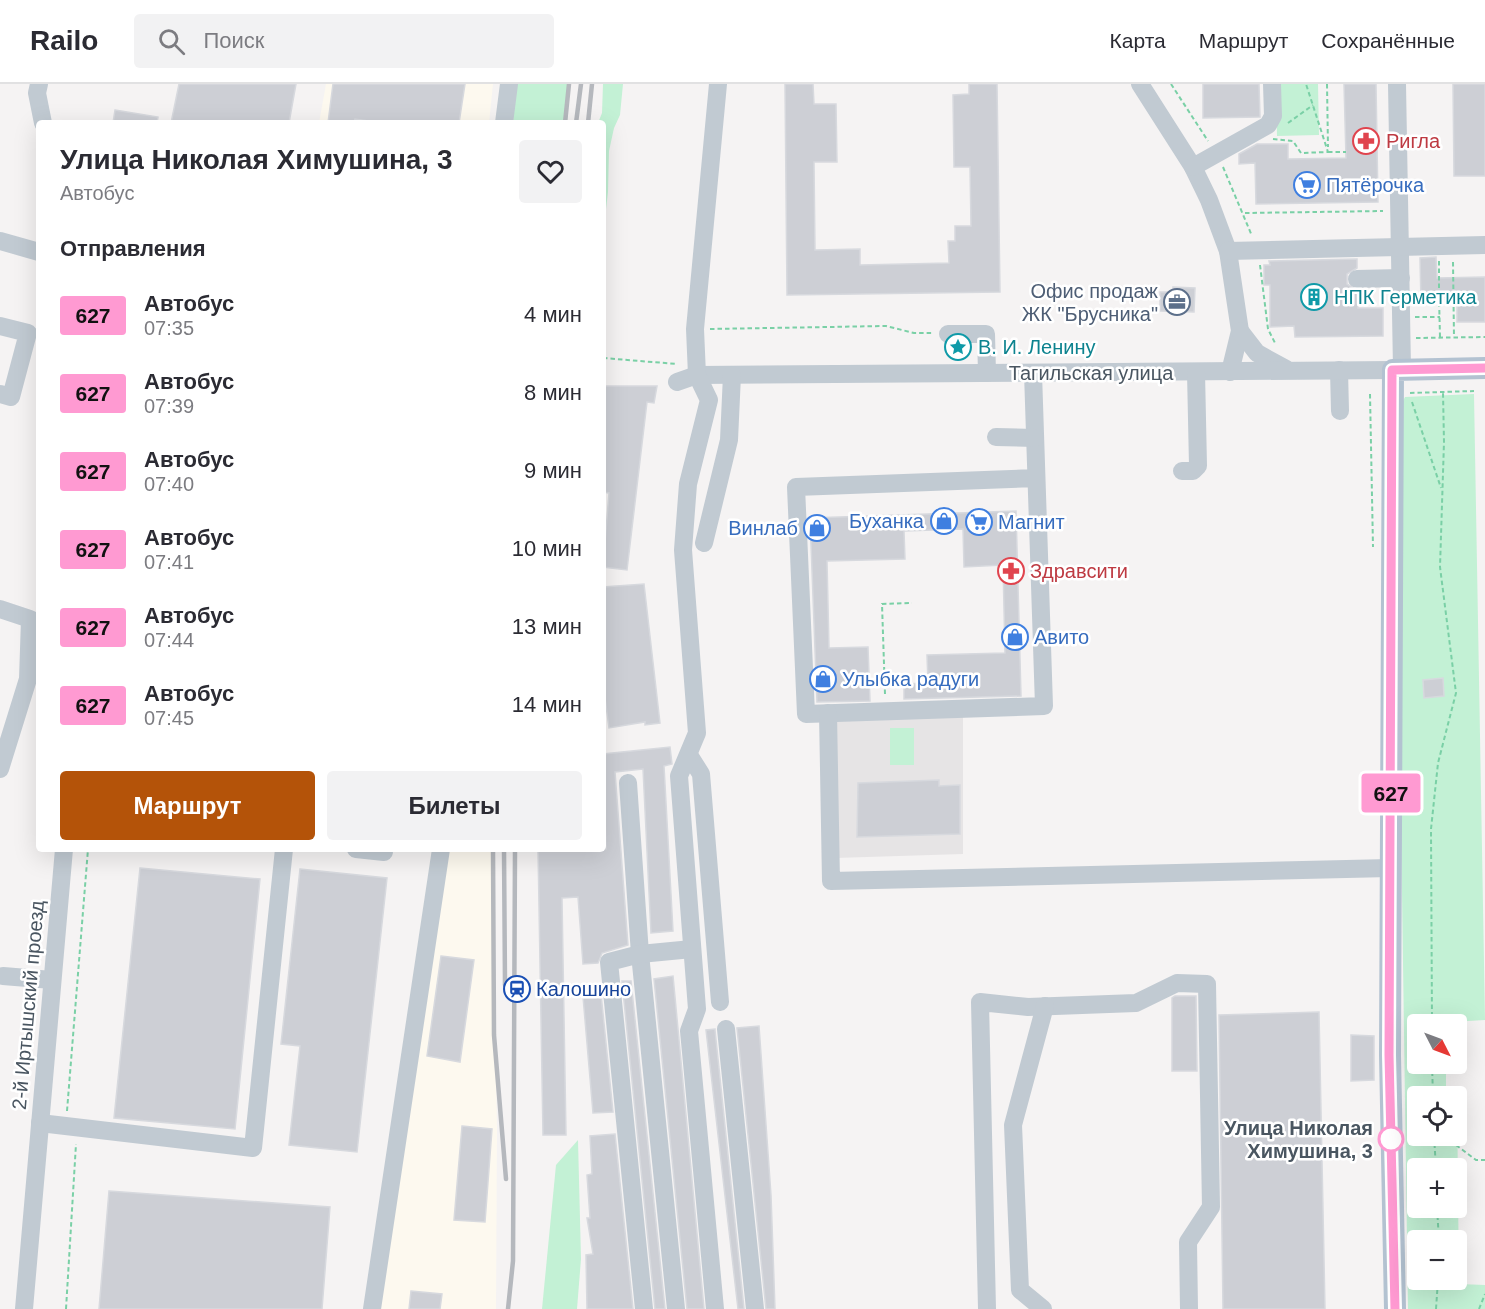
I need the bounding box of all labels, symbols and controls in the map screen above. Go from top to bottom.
search box [134,14,554,68]
text: Railo [30,25,98,56]
icon: search [155,25,188,58]
text: Поиск [203,28,264,53]
text: Карта [1110,29,1166,52]
text: Маршрут [1199,29,1288,52]
text: Сохранённые [1321,29,1455,52]
pharmacy icon: Ригла [1351,126,1381,156]
place label: Ригла [1386,130,1441,152]
button: heart [519,140,582,203]
text: Улица Николая Химушина, 3 [60,144,453,175]
supermarket icon: Пятёрочка [1292,170,1322,200]
place label: Пятёрочка [1326,174,1425,196]
text: Автобус [60,182,134,204]
text: Отправления [60,236,206,261]
place label: Офис продаж ЖК "Брусника" [1022,280,1159,325]
building icon: НПК Герметика [1299,282,1329,312]
place label: НПК Герметика [1334,286,1477,308]
office icon: Офис продаж ЖК "Брусника" [1162,287,1192,317]
text: Автобус [144,291,234,316]
text: 4 мин [524,302,582,327]
text: 627 [75,304,111,327]
text: 07:35 [144,317,194,339]
place icon: В. И. Ленину [943,332,973,362]
place label: В. И. Ленину [978,336,1095,358]
street label: Тагильская улица [1009,362,1174,384]
text: Автобус [144,369,234,394]
text: 8 мин [524,380,582,405]
text: 627 [75,382,111,405]
text: 07:39 [144,395,194,417]
text: Автобус [144,447,234,472]
text: 9 мин [524,458,582,483]
text: 627 [75,460,111,483]
text: 07:40 [144,473,194,495]
shop icon: Буханка [929,506,959,536]
supermarket icon: Магнит [964,507,994,537]
place label: Буханка [849,510,925,532]
place label: Магнит [998,511,1065,533]
shop icon: Винлаб [802,513,832,543]
place label: Винлаб [728,517,798,539]
text: Автобус [144,525,234,550]
text: 10 мин [512,536,582,561]
text: 627 [75,538,111,561]
text: 07:41 [144,551,194,573]
pharmacy icon: Здравсити [996,556,1026,586]
place label: Здравсити [1030,560,1128,582]
text: Автобус [144,603,234,628]
text: 13 мин [512,614,582,639]
text: 627 [75,616,111,639]
shop icon: Авито [1000,622,1030,652]
place label: Авито [1034,626,1089,648]
text: 07:44 [144,629,194,651]
shop icon: Улыбка радуги [808,664,838,694]
place label: Улыбка радуги [842,668,979,690]
text: Автобус [144,681,234,706]
text: 14 мин [512,692,582,717]
text: 627 [75,694,111,717]
text: 07:45 [144,707,194,729]
button: Маршрут [60,771,315,840]
button: Билеты [327,771,582,840]
line badge: 627 [1356,774,1426,812]
text: 627 [1373,782,1409,805]
street label: 2-й Иртышский проезд [8,899,48,1111]
station icon: Калошино [502,974,532,1004]
place label: Калошино [536,978,631,1000]
north arrow [1407,1014,1467,1074]
map controls [1407,1014,1467,1290]
button: locate [1407,1086,1467,1146]
place label: Улица Николая Химушина, 3 [1224,1117,1373,1162]
marker: Улица Николая Химушина, 3 [1378,1126,1404,1152]
button: + [1407,1158,1467,1218]
button: − [1407,1230,1467,1290]

